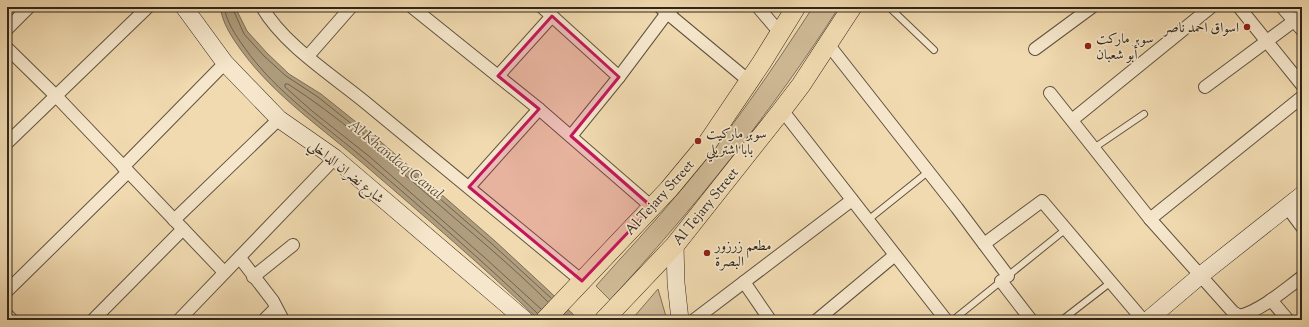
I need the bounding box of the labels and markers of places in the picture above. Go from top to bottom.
place label: اسواق احمد ناصر [1162,19,1239,39]
marker: اسواق احمد ناصر [1242,22,1252,32]
place label: سوبر ماركت أبو شعبان [1096,30,1153,66]
marker: سوبر ماركت أبو شعبان [1083,41,1093,51]
place label: سوبر ماركيت بابا اشتريلي [706,125,767,162]
marker: سوبر ماركيت بابا اشتريلي [693,136,703,146]
place label: مطعم زرزور البصرة [713,237,772,273]
marker: مطعم زرزور البصرة [702,248,712,258]

